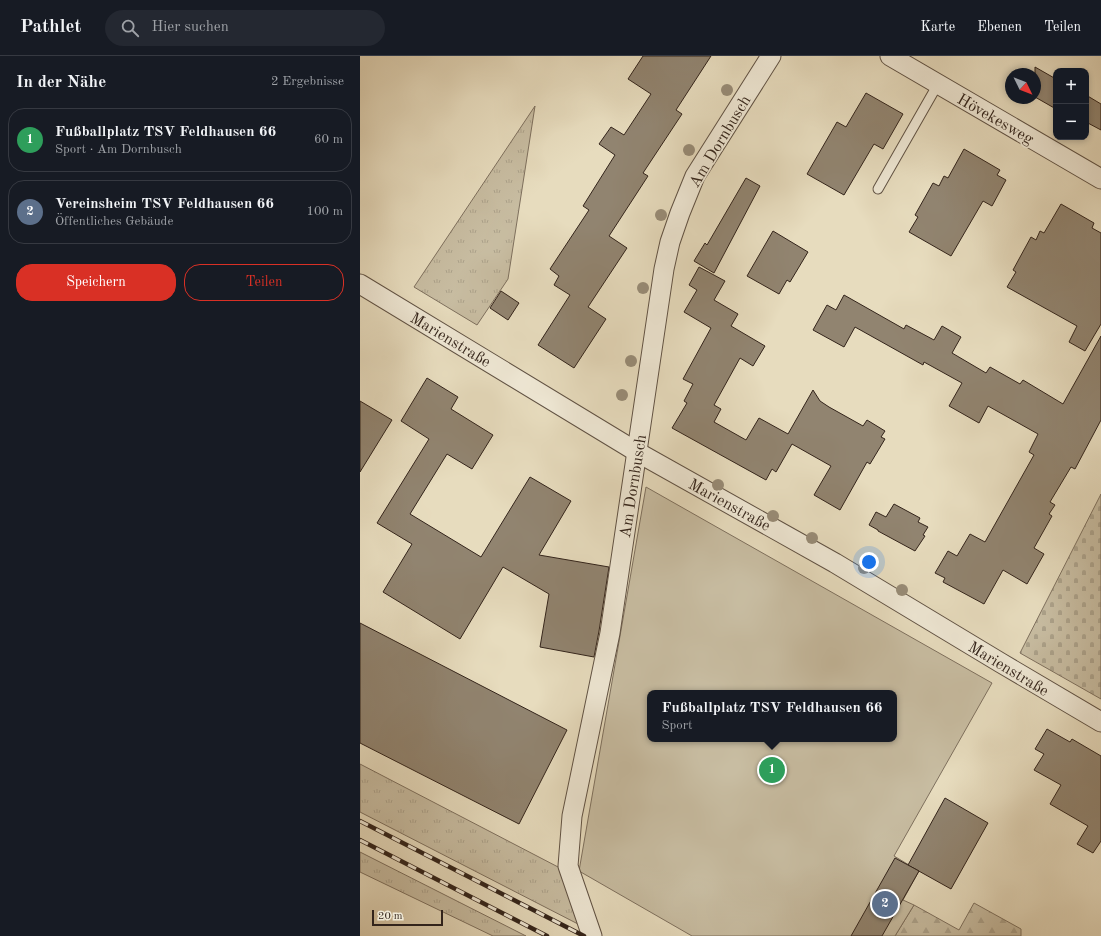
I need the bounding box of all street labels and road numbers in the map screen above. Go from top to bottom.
street label: Hövekesweg [954,91,1036,148]
street label: Am Dornbusch [687,93,755,191]
street label: Marienstraße [407,310,493,371]
street label: Am Dornbusch [618,433,650,539]
street label: Marienstraße [685,477,773,535]
street label: Marienstraße [965,639,1051,700]

